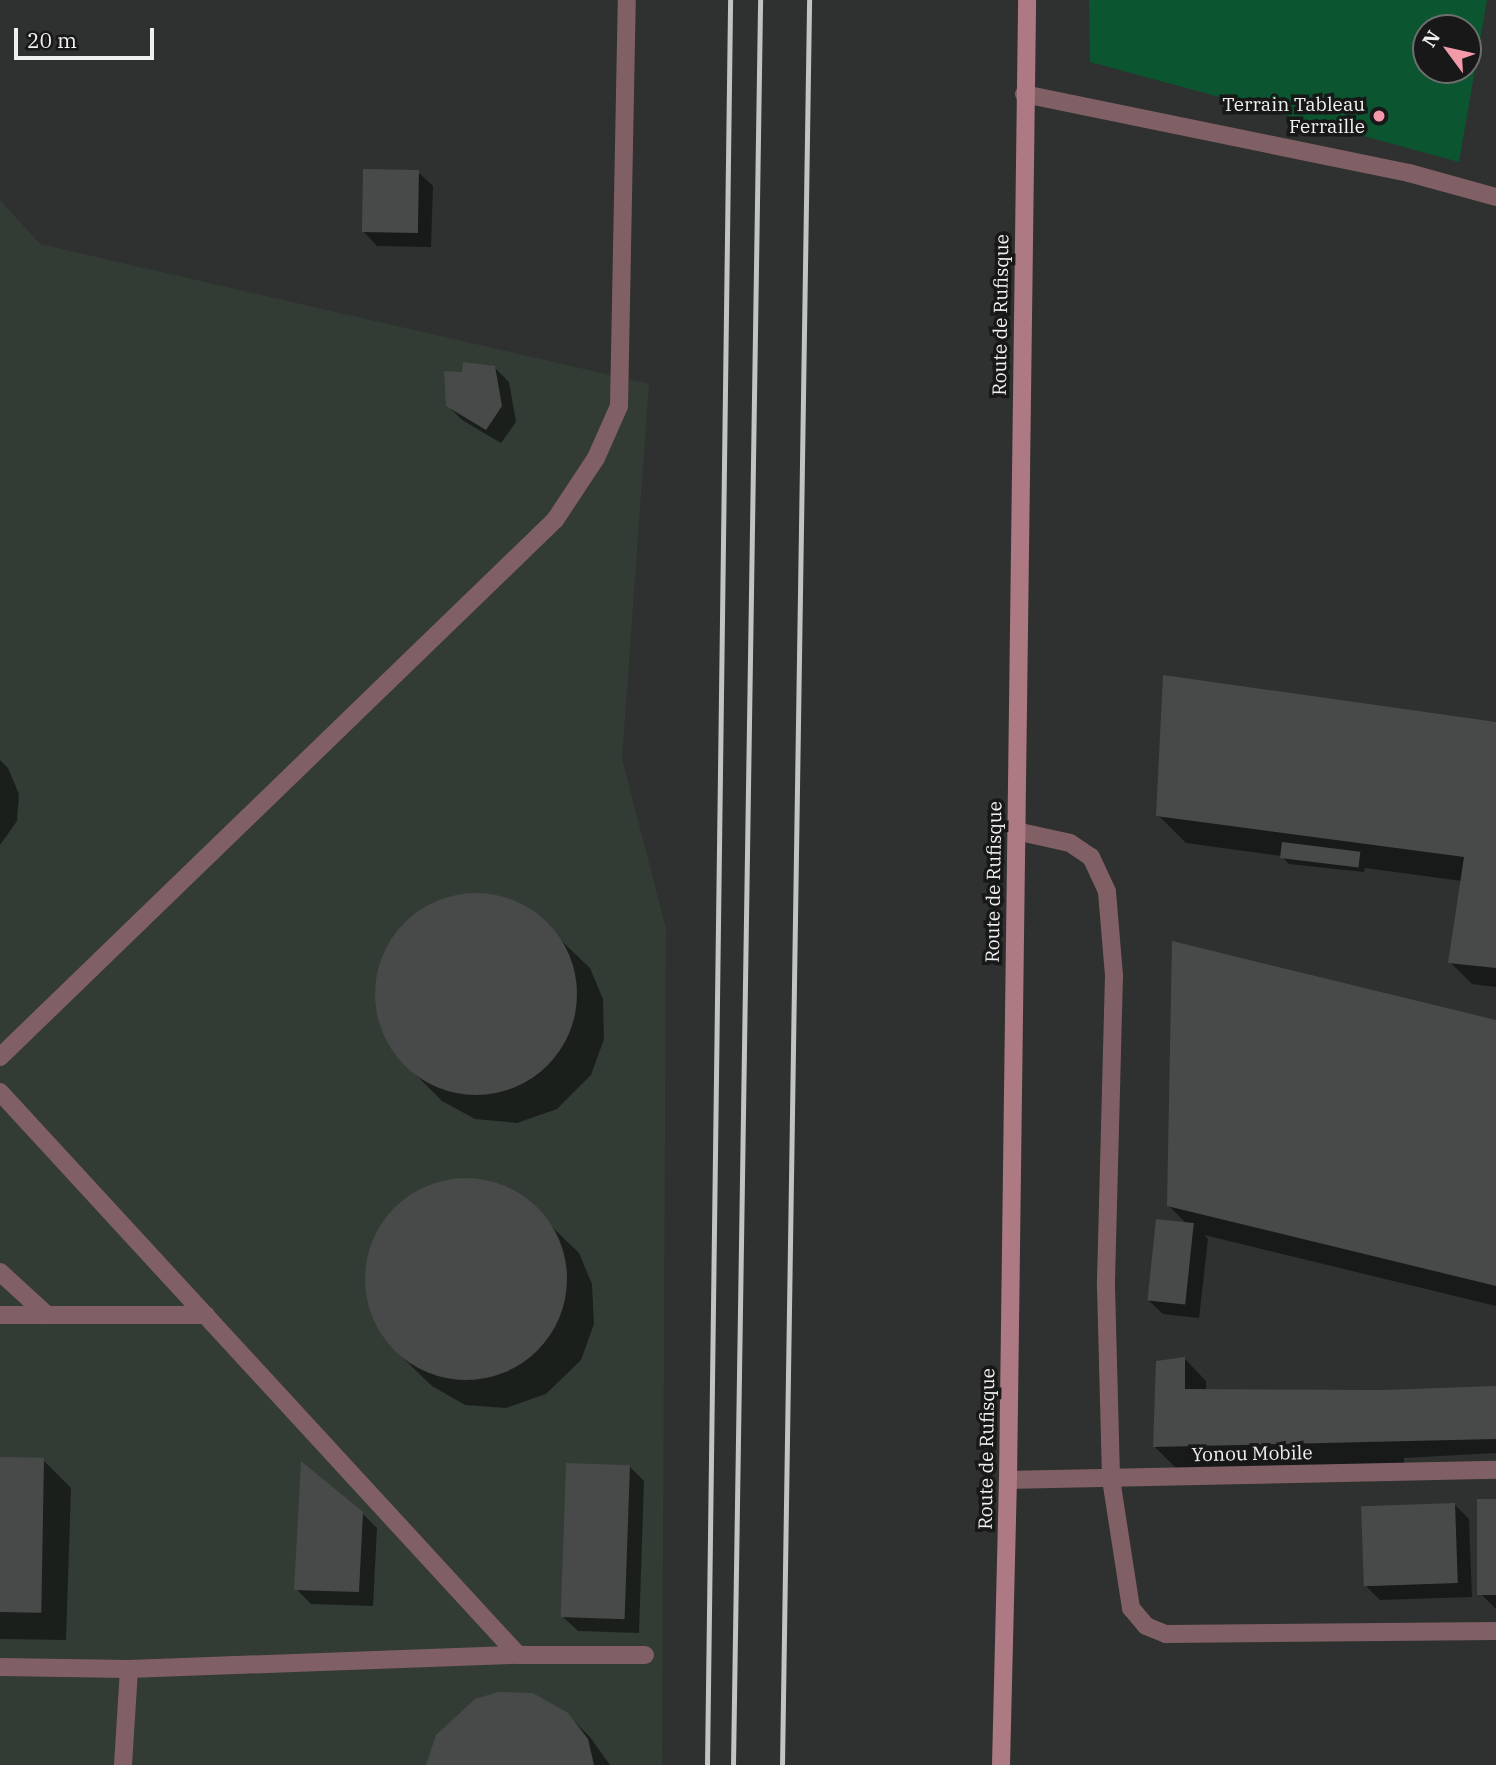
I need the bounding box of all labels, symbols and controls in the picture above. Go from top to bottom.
scale bar [18,14,158,58]
north arrow [1412,14,1482,84]
text: 20 m [27,26,77,54]
text: N [1417,26,1445,51]
place label: Terrain Tableau Ferraille [1222,94,1365,138]
marker: Terrain Tableau Ferraille [1371,108,1387,124]
street label: Route de Rufisque [988,234,1014,396]
street label: Route de Rufisque [981,801,1007,963]
street label: Route de Rufisque [974,1368,1000,1530]
street label: Yonou Mobile [1191,1442,1313,1466]

